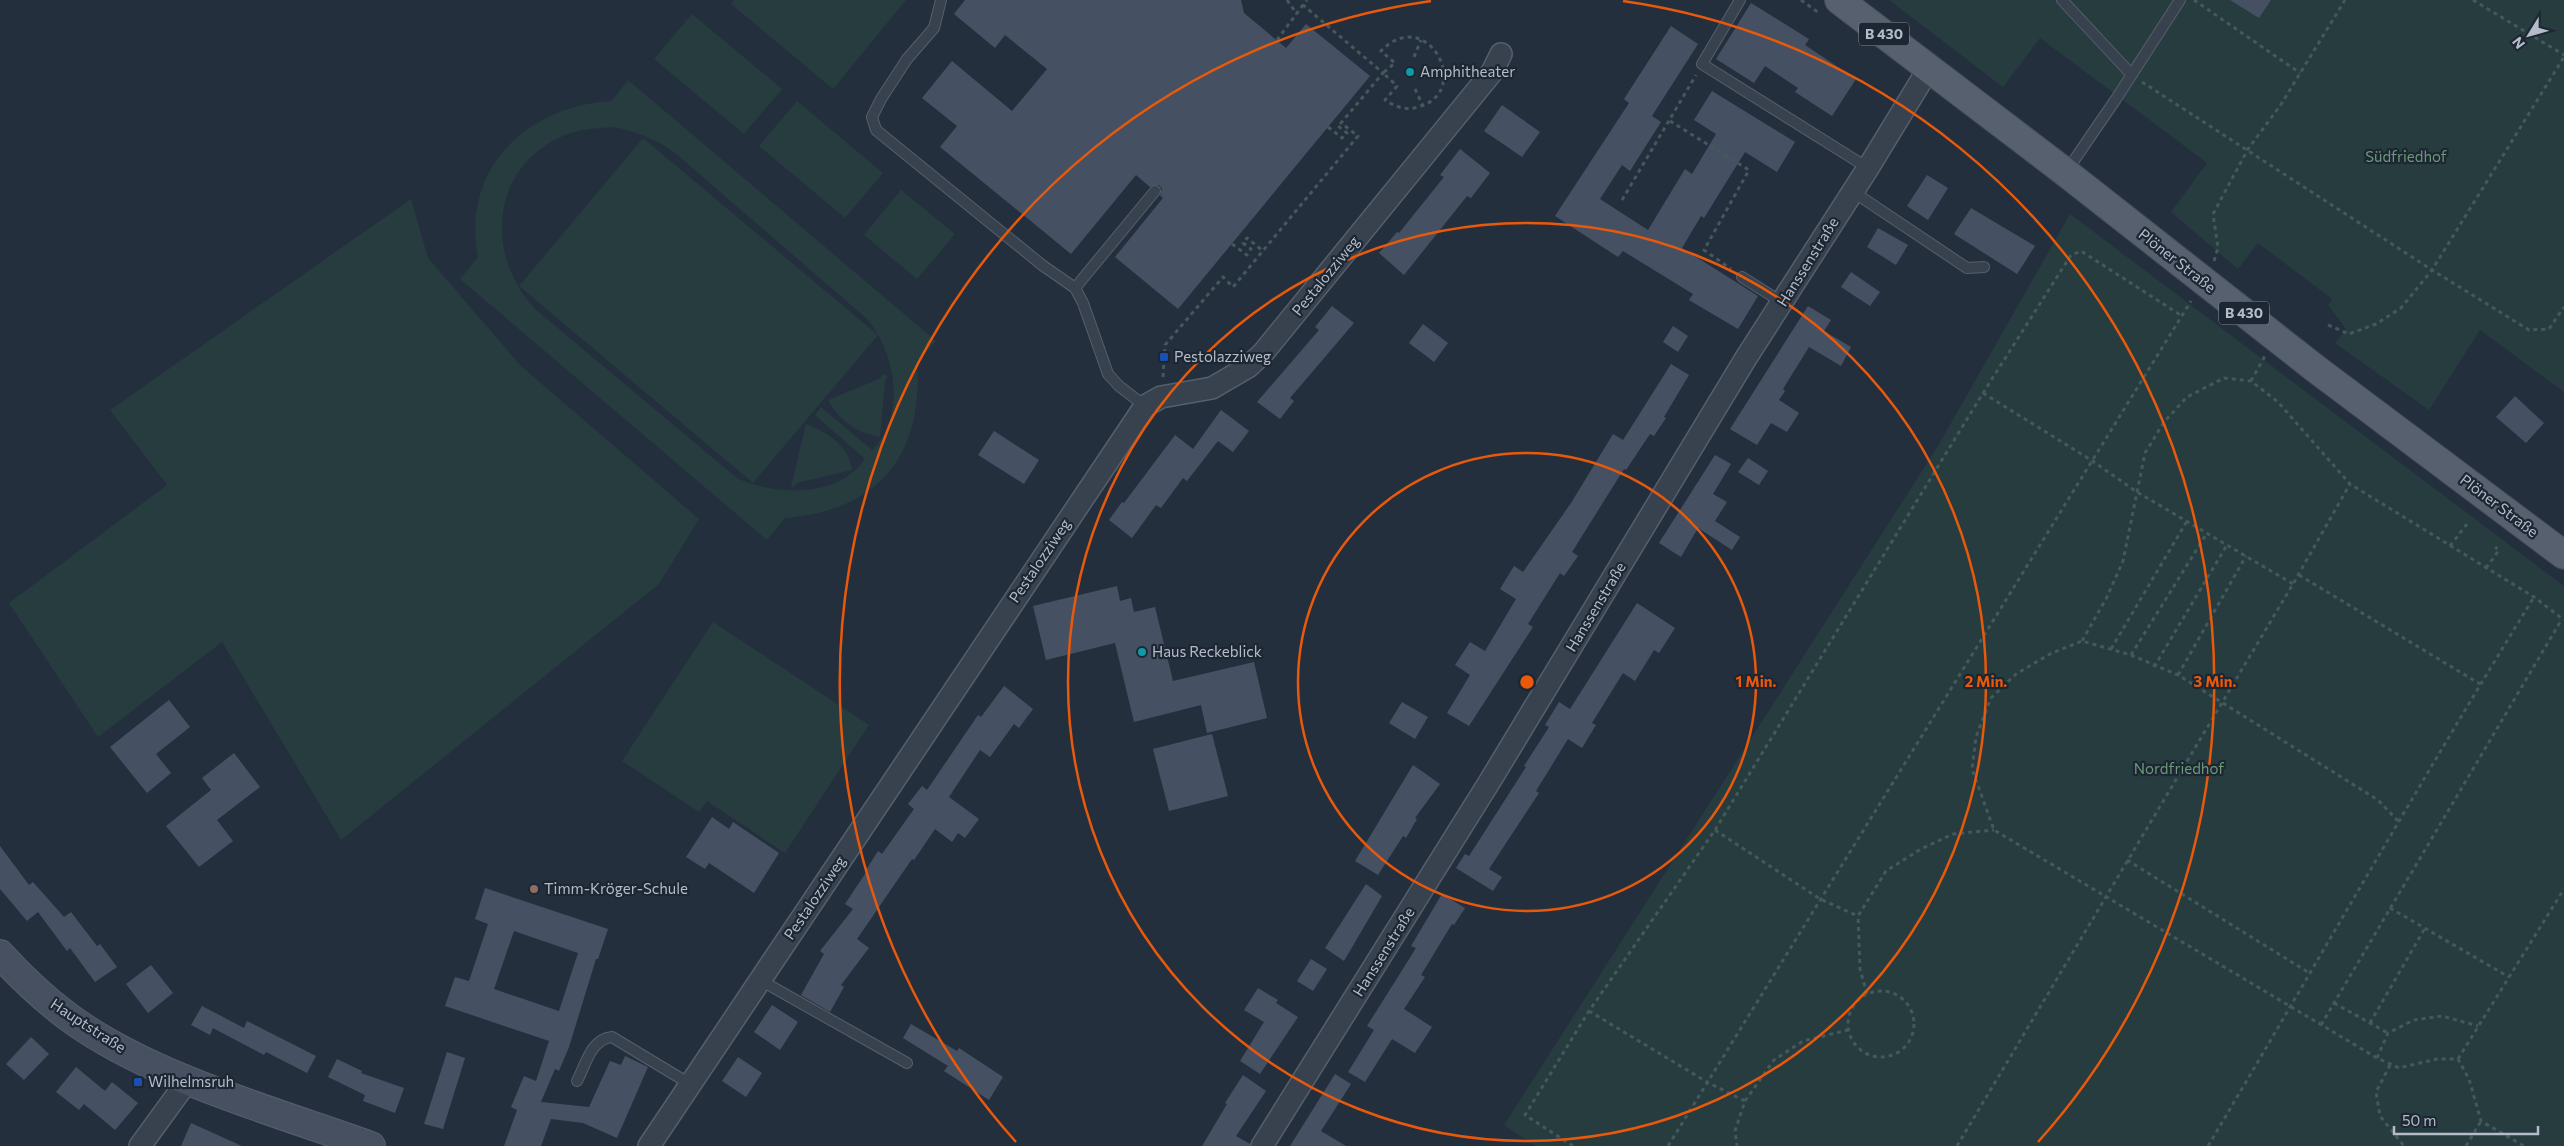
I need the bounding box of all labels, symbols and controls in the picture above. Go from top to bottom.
north arrow [2504,10,2554,60]
road number: B 430 [1859,22,1909,46]
text: N [2508,34,2528,52]
place label: Amphitheater [1420,62,1515,80]
marker: Amphitheater [1404,66,1416,78]
park label: Südfriedhof [2365,147,2447,165]
street label: Hanssenstraße [1773,214,1842,309]
street label: Plöner Straße [2135,224,2220,296]
street label: Pestalozziweg [1288,232,1363,319]
road number: B 430 [2219,302,2269,324]
place label: Pestolazziweg [1174,347,1271,365]
marker: Pestolazziweg [1158,351,1170,363]
street label: Plöner Straße [2457,470,2542,540]
street label: Pestalozziweg [1005,515,1074,606]
street label: Hanssenstraße [1561,558,1629,655]
place label: Haus Reckeblick [1152,642,1262,660]
marker: Haus Reckeblick [1136,646,1148,658]
text: 1 Min. [1736,672,1776,690]
text: 2 Min. [1965,672,2007,690]
text: 3 Min. [2194,672,2236,690]
centre of rings [1518,673,1536,691]
park label: Nordfriedhof [2134,759,2224,777]
street label: Pestalozziweg [780,852,849,943]
place label: Timm-Kröger-Schule [544,879,688,897]
marker: Timm-Kröger-Schule [528,883,540,895]
street label: Hanssenstraße [1349,904,1418,999]
street label: Hauptstraße [48,994,130,1056]
place label: Wilhelmsruh [148,1072,234,1090]
marker: Wilhelmsruh [132,1076,144,1088]
scale bar [2394,1104,2538,1136]
text: 50 m [2402,1111,2436,1129]

